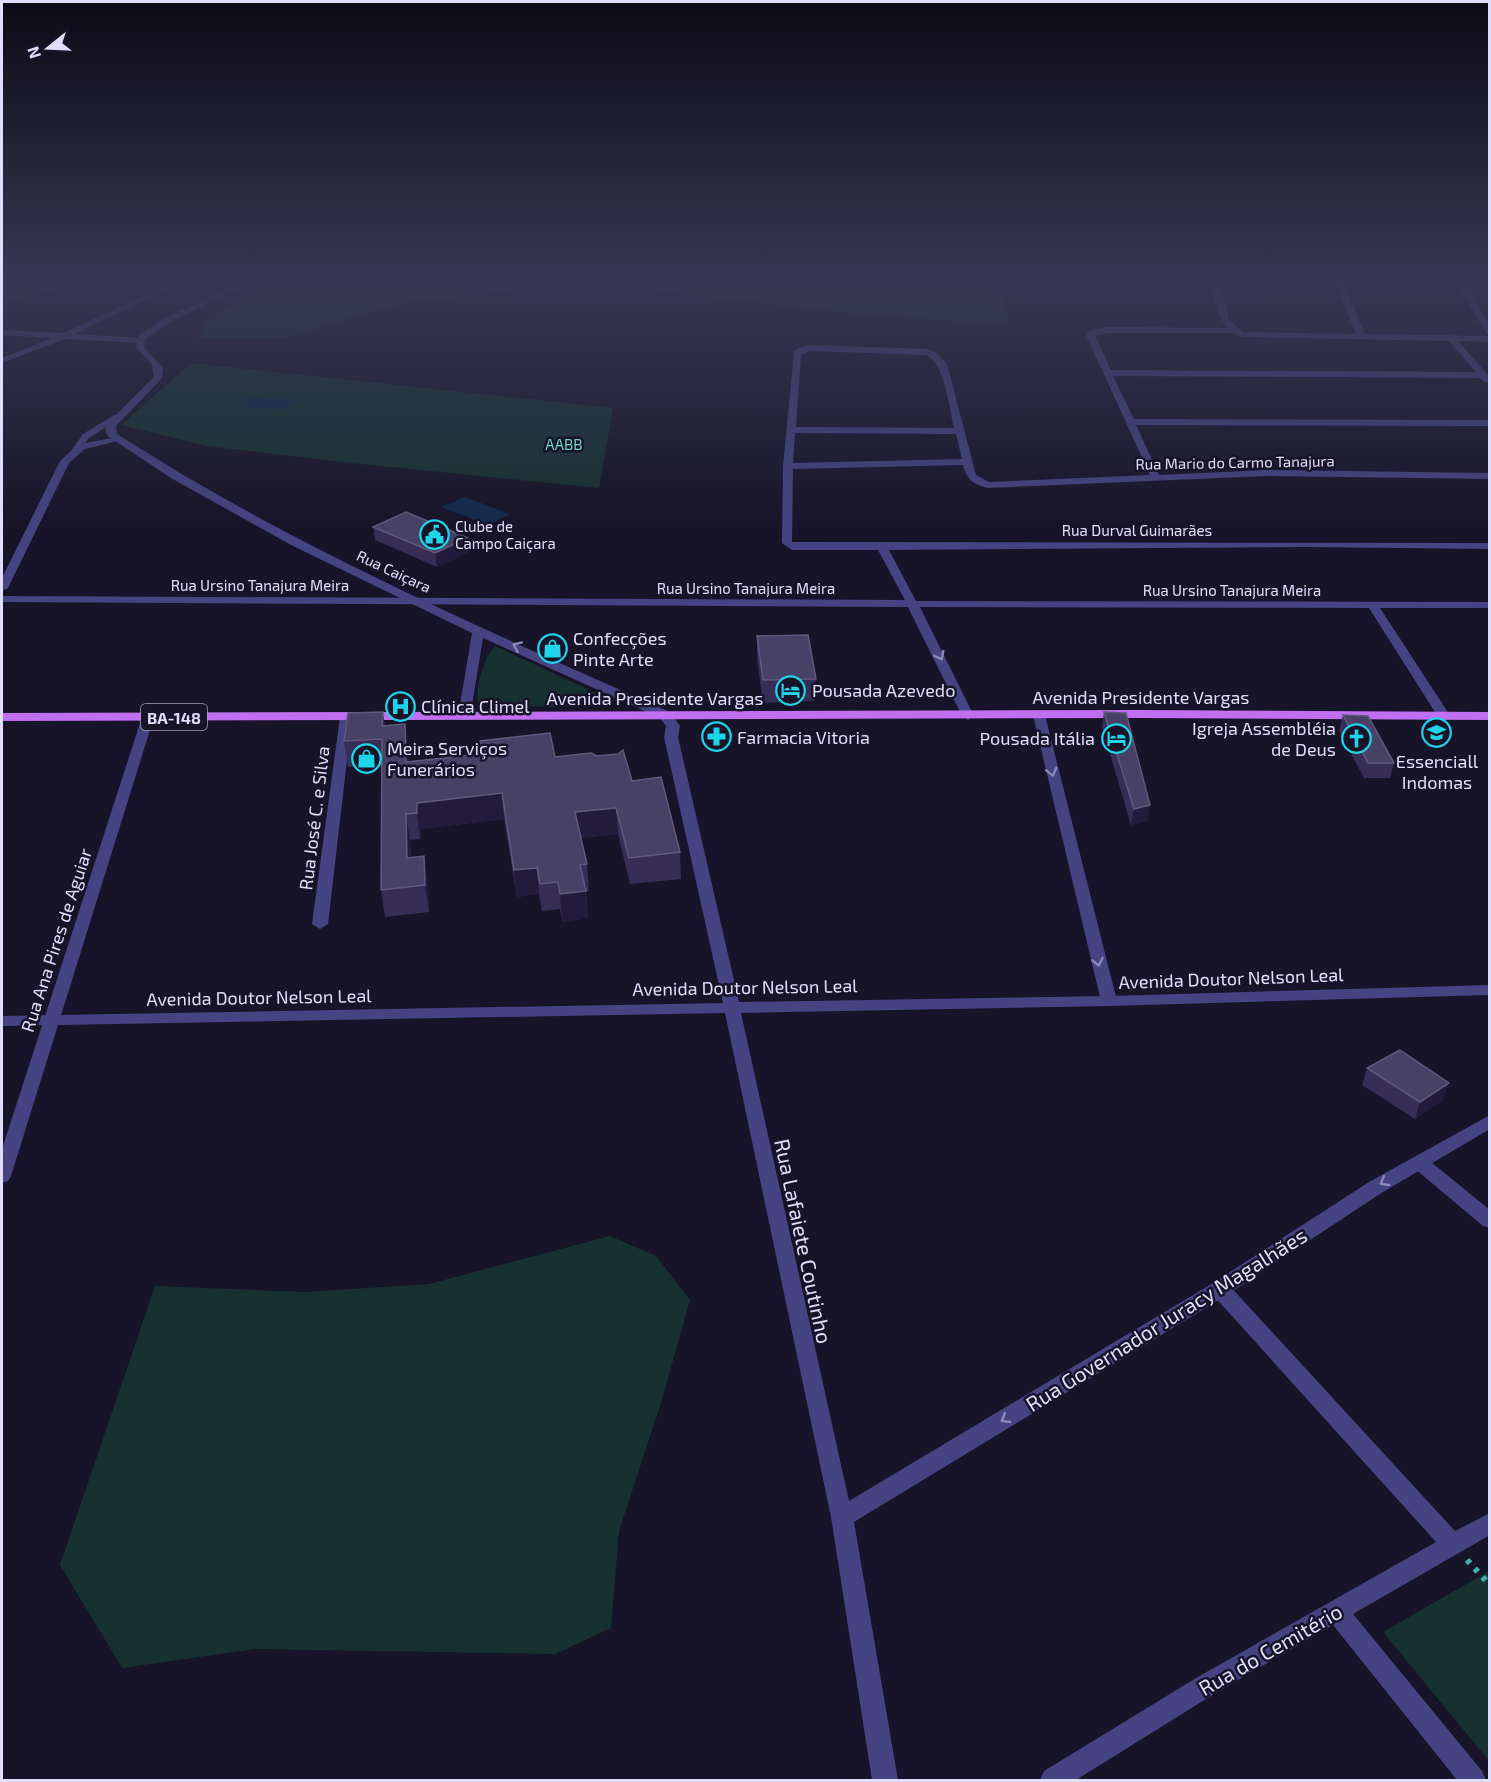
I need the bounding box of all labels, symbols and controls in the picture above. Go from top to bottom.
north arrow [18,18,78,78]
text: N [22,44,44,61]
park label: AABB [545,435,583,453]
street label: Rua Mario do Carmo Tanajura [1135,451,1335,474]
place label: Clube de Campo Caiçara [455,517,556,553]
public building icon: Clube de Campo Caiçara [418,519,450,551]
street label: Rua Durval Guimarães [1062,521,1212,539]
street label: Rua Caiçara [354,546,434,597]
street label: Rua Ursino Tanajura Meira [171,576,349,595]
street label: Rua Ursino Tanajura Meira [657,579,835,598]
street label: Rua Ursino Tanajura Meira [1143,581,1321,600]
place label: Confecções Pinte Arte [573,627,667,670]
shop icon: Confecções Pinte Arte [536,632,568,664]
one-way arrow [512,642,523,654]
one-way arrow [933,649,944,660]
hotel icon: Pousada Azevedo [775,674,807,706]
place label: Pousada Azevedo [812,679,955,701]
street label: Avenida Presidente Vargas [1033,686,1249,708]
street label: Avenida Presidente Vargas [547,687,763,709]
hospital icon: Clínica Climel [384,690,416,722]
place label: Clínica Climel [421,695,530,717]
road number: BA-148 [141,704,207,730]
school or university icon: Essenciall Indomas [1421,716,1453,748]
place label: Igreja Assembléia de Deus [1192,717,1336,760]
pharmacy icon: Farmacia Vitoria [700,721,732,753]
hotel icon: Pousada Itália [1100,722,1132,754]
church icon: Igreja Assembléia de Deus [1341,722,1373,754]
place label: Farmacia Vitoria [737,726,870,748]
place label: Pousada Itália [980,727,1095,749]
place label: Meira Serviços Funerários [387,737,507,780]
shop icon: Meira Serviços Funerários [350,742,382,774]
street label: Rua José C. e Silva [294,745,334,891]
place label: Essenciall Indomas [1396,750,1479,793]
one-way arrow [1044,767,1057,777]
street label: Rua Ana Pires de Aguiar [16,845,96,1035]
one-way arrow [1091,957,1104,967]
street label: Avenida Doutor Nelson Leal [1118,963,1345,993]
street label: Avenida Doutor Nelson Leal [632,974,858,1000]
street label: Avenida Doutor Nelson Leal [146,984,372,1010]
street label: Rua Lafaiete Coutinho [770,1136,838,1346]
one-way arrow [1380,1175,1391,1187]
street label: Rua Governador Juracy Magalhães [1021,1222,1311,1416]
one-way arrow [1001,1412,1011,1423]
street label: Rua do Cemitério [1194,1598,1346,1700]

